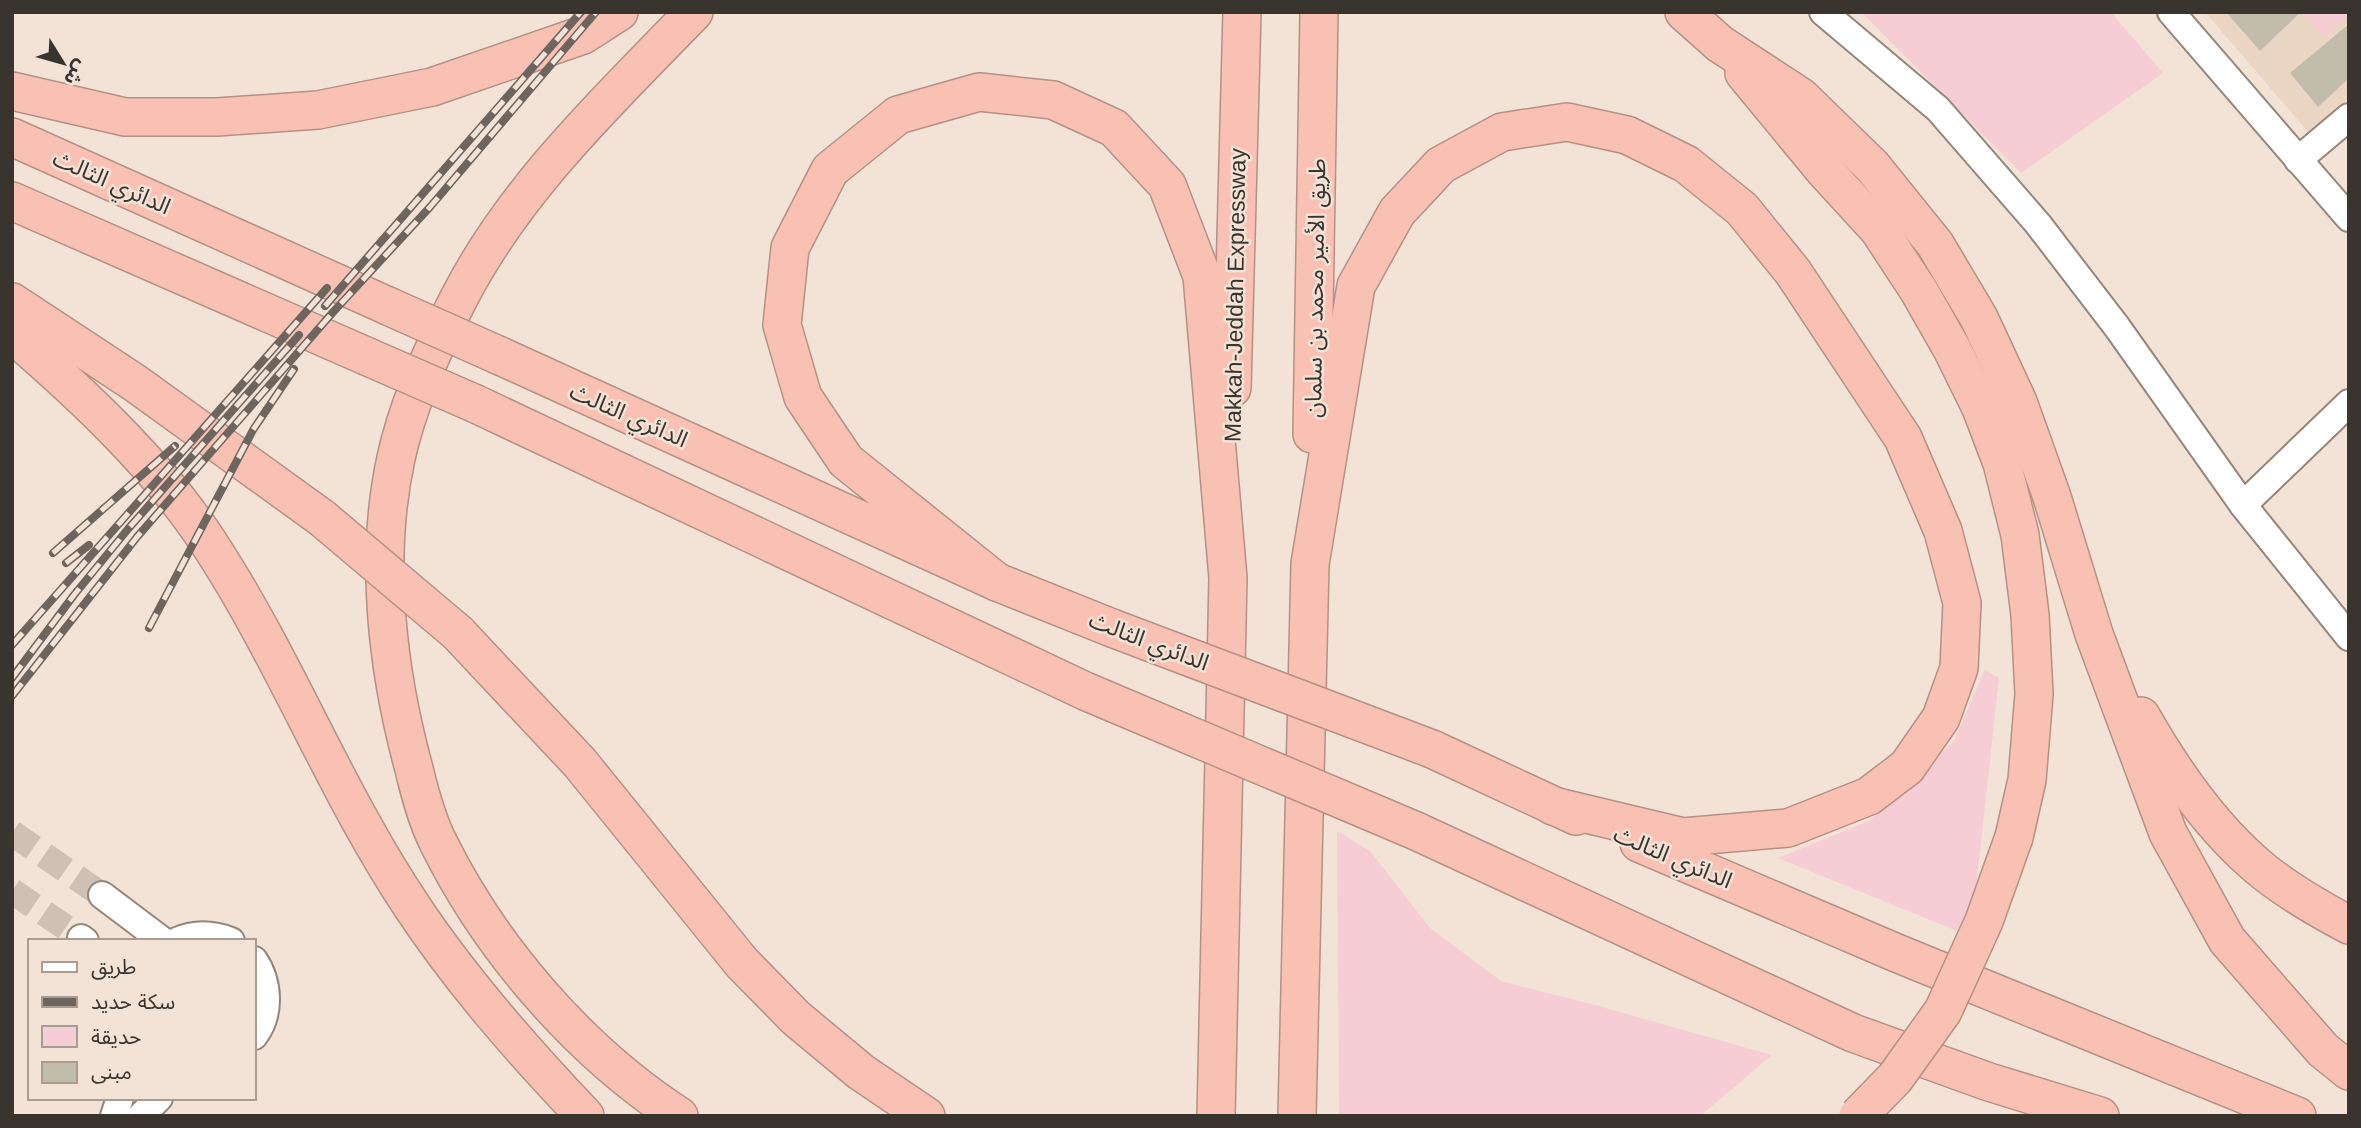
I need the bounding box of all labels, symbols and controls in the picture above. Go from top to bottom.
north arrow [28,28,98,98]
text: ش [60,56,92,90]
street label: الدائري الثالث [47,144,175,223]
street label: Makkah-Jeddah Expressway [1219,147,1251,442]
street label: طريق الأمير محمد بن سلمان [1300,158,1331,418]
street label: الدائري الثالث [564,377,692,456]
street label: الدائري الثالث [1084,606,1213,680]
street label: الدائري الثالث [1608,820,1736,898]
legend [28,939,256,1100]
text: طريق [91,955,136,980]
text: سكة حديد [91,990,175,1013]
text: حديقة [91,1025,141,1048]
text: مبنى [91,1060,132,1084]

